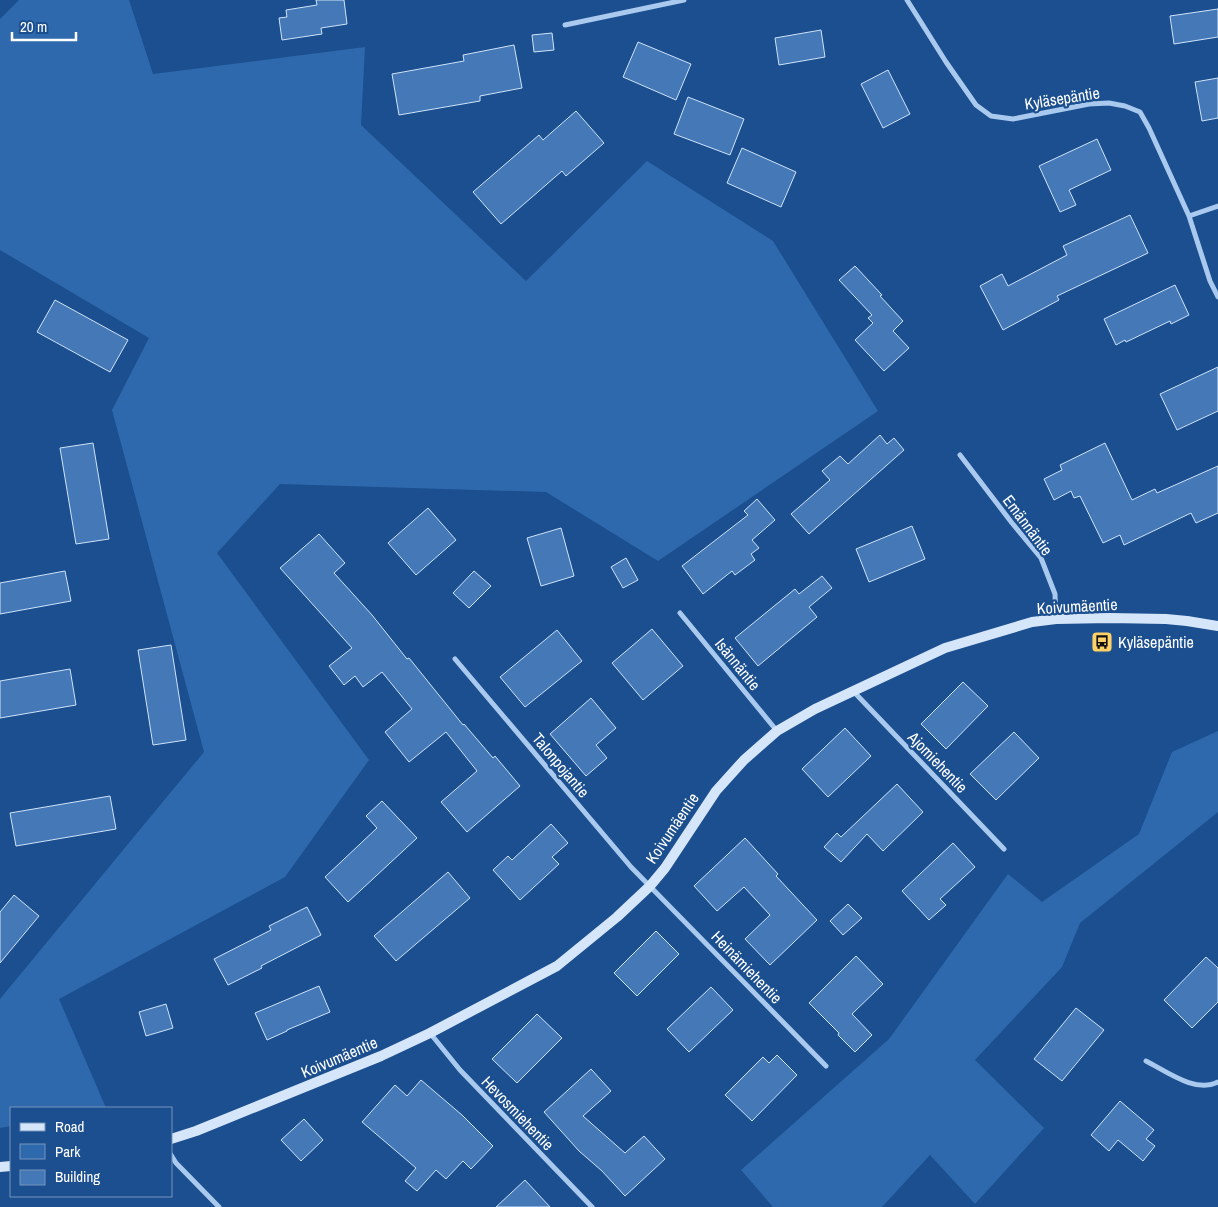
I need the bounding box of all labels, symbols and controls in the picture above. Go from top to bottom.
scale bar [12,10,76,42]
text: 20 m [20,16,47,37]
street label: Kyläsepäntie [1023,81,1101,115]
street label: Emännäntie [998,490,1058,560]
street label: Koivumäentie [1036,593,1118,619]
bus stop icon: Kyläsepäntie [1090,630,1114,654]
place label: Kyläsepäntie [1118,631,1194,653]
street label: Isännäntie [710,633,766,695]
street label: Ajomiehentie [903,726,973,797]
street label: Talonpojantie [527,728,595,802]
street label: Koivumäentie [640,788,704,868]
street label: Heinämiehentie [707,926,787,1008]
street label: Koivumäentie [297,1031,381,1083]
street label: Hevosmiehentie [477,1071,559,1155]
legend [10,1107,172,1197]
text: Road [55,1116,84,1137]
text: Park [55,1141,81,1162]
text: Building [55,1166,100,1187]

